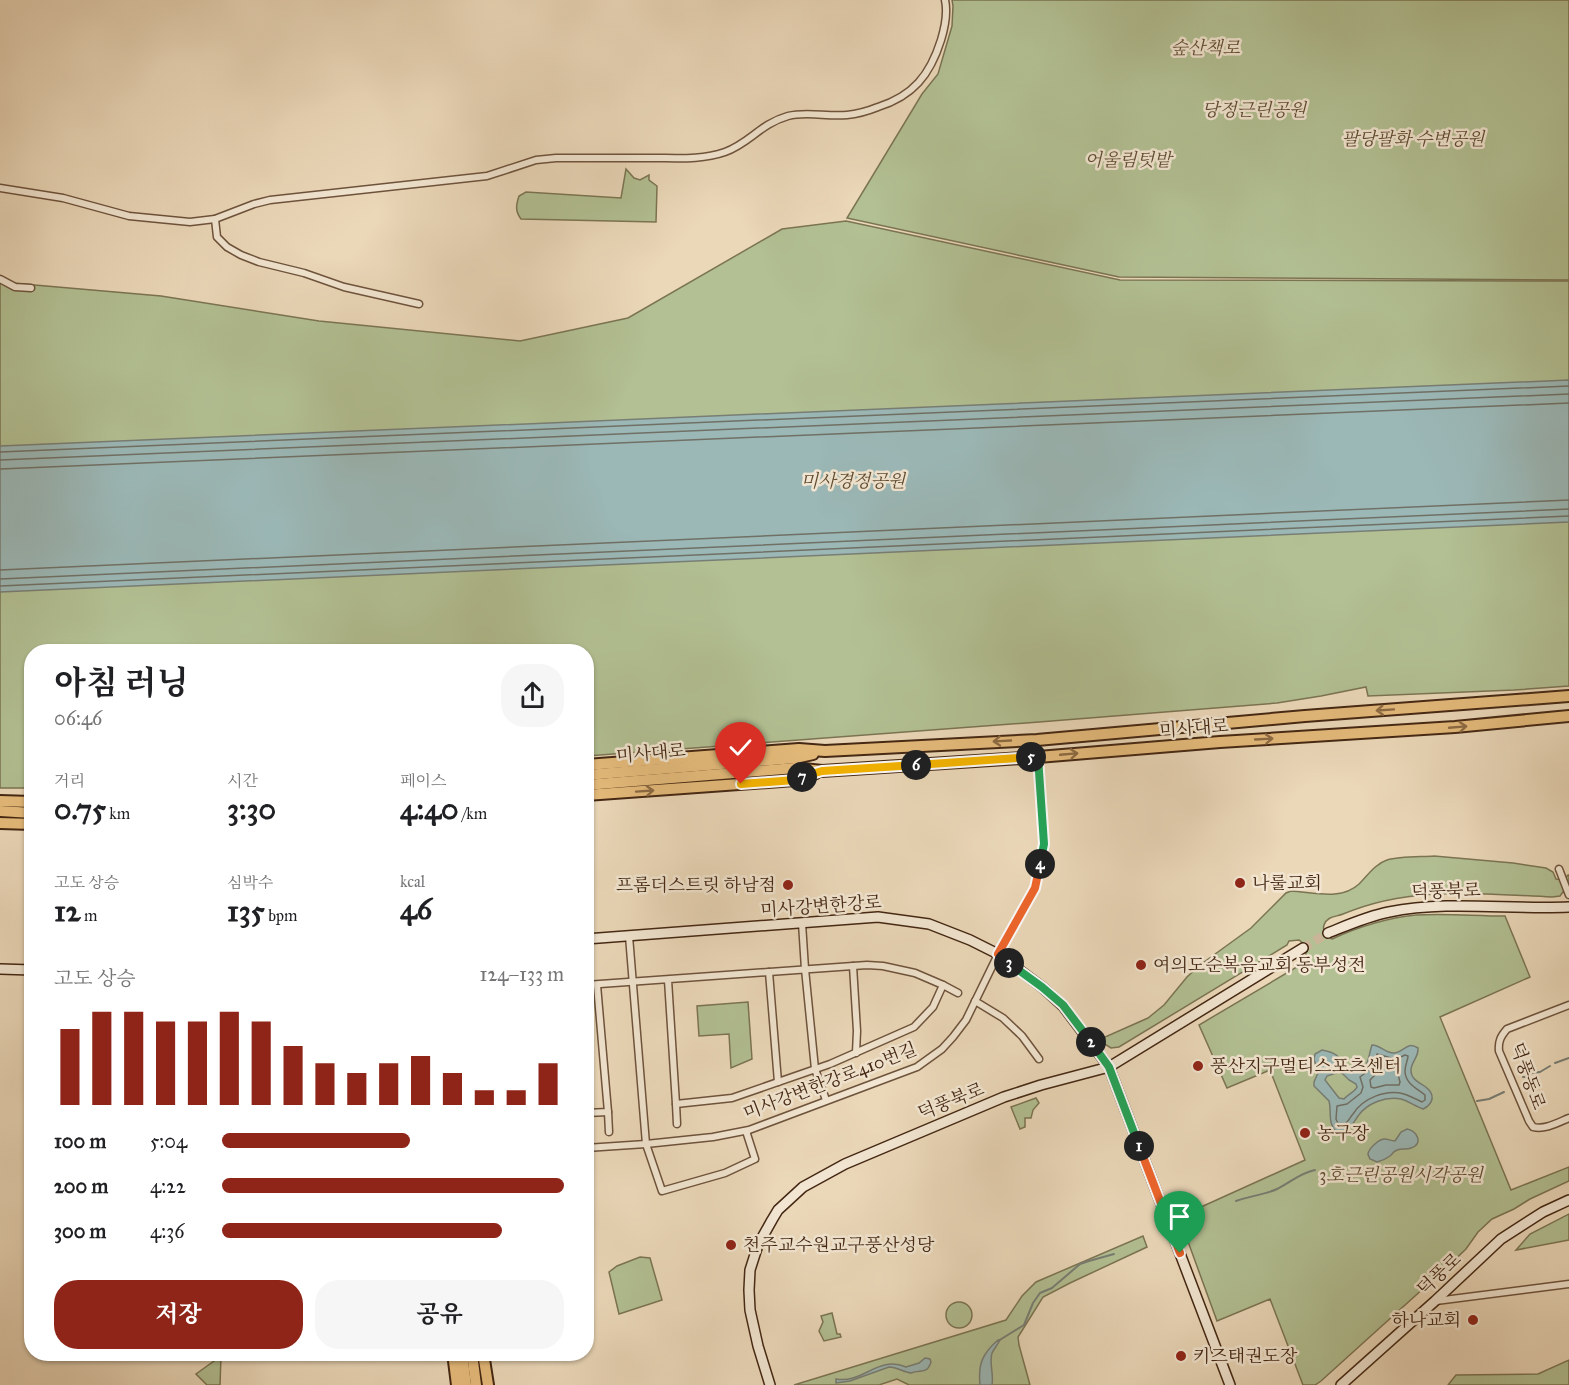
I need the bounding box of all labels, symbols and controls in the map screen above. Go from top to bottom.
park label: 숲산책로 [1170,37,1240,59]
park label: 당정근린공원 [1202,99,1308,121]
park label: 팔당팔화 수변공원 [1341,128,1486,150]
park label: 어울림텃밭 [1085,149,1174,171]
park label: 미사경정공원 [801,470,907,492]
text: 아침 러닝 [54,663,189,703]
button: share [501,664,564,727]
one-way arrow [1376,705,1395,716]
text: 06:46 [54,706,102,730]
street label: 미사대로 [1159,715,1229,741]
one-way arrow [1448,721,1468,732]
pin [715,722,766,784]
icon: check [724,731,757,764]
one-way arrow [1253,734,1273,745]
one-way arrow [993,736,1013,747]
street label: 미사대로 [615,739,687,767]
pin: 5 [1016,742,1046,772]
text: 5 [1027,747,1035,766]
one-way arrow [1059,748,1079,759]
pin: 6 [901,750,931,780]
text: 6 [912,755,920,774]
pin: 7 [787,762,817,792]
text: 7 [798,767,806,786]
text: 거리 [54,771,85,790]
text: 시간 [227,771,258,790]
text: 페이스 [400,771,446,790]
one-way arrow [634,785,654,796]
text: 0.75 [54,791,106,827]
text: 3:30 [227,791,276,827]
text: 4:40 [400,791,458,827]
text: km [106,804,130,823]
text: /km [458,804,487,823]
pin: 4 [1025,849,1055,879]
text: 4 [1036,854,1044,873]
text: kcal [400,872,425,891]
place label: 나룰교회 [1252,872,1322,894]
text: 고도 상승 [54,873,119,892]
text: 심박수 [227,873,273,892]
place label: 프롬더스트릿 하남점 [616,874,776,896]
marker: 나룰교회 [1233,876,1247,890]
marker: 프롬더스트릿 하남점 [781,878,795,892]
street label: 덕풍북로 [1411,879,1481,903]
text: 46 [400,891,432,927]
street label: 미사강변한강로 [760,891,882,921]
text: 12 [54,893,81,929]
text: 135 [227,893,265,929]
text: m [81,906,98,925]
text: bpm [265,906,297,925]
pin: 3 [994,948,1024,978]
text: 3 [1006,953,1012,972]
place label: 여의도순복음교회 동부성전 [1153,954,1366,976]
marker: 여의도순복음교회 동부성전 [1134,958,1148,972]
text: 124–133 m [480,962,564,986]
text: 고도 상승 [54,966,136,990]
pin: 2 [1076,1027,1106,1057]
text: 2 [1087,1032,1095,1051]
street label: 미사강변한강로410번길 [740,1038,920,1124]
street label: 덕풍동로 [1506,1040,1550,1112]
place label: 풍산지구멀티스포츠센터 [1210,1055,1401,1077]
marker: 풍산지구멀티스포츠센터 [1191,1059,1205,1073]
street label: 덕풍북로 [915,1078,987,1124]
place label: 농구장 [1317,1122,1370,1144]
marker: 농구장 [1298,1126,1312,1140]
text: 100 m [54,1129,106,1153]
text: 5:04 [150,1129,187,1153]
pin: 1 [1124,1131,1154,1161]
text: 1 [1136,1136,1142,1155]
park label: 3호근린공원시각공원 [1319,1164,1484,1186]
text: 200 m [54,1174,108,1198]
text: 4:22 [150,1174,186,1198]
pin [1154,1191,1205,1253]
icon: arrive [1163,1200,1196,1233]
text: 300 m [54,1219,106,1243]
text: 4:36 [150,1219,184,1243]
place label: 천주교수원교구풍산성당 [743,1234,935,1256]
marker: 천주교수원교구풍산성당 [724,1238,738,1252]
street label: 덕풍로 [1412,1248,1466,1300]
button: 저장 [54,1280,303,1349]
button: 공유 [315,1280,564,1349]
place label: 하나교회 [1391,1309,1461,1331]
marker: 하나교회 [1466,1313,1480,1327]
place label: 키즈태권도장 [1193,1345,1298,1367]
marker: 키즈태권도장 [1174,1349,1188,1363]

